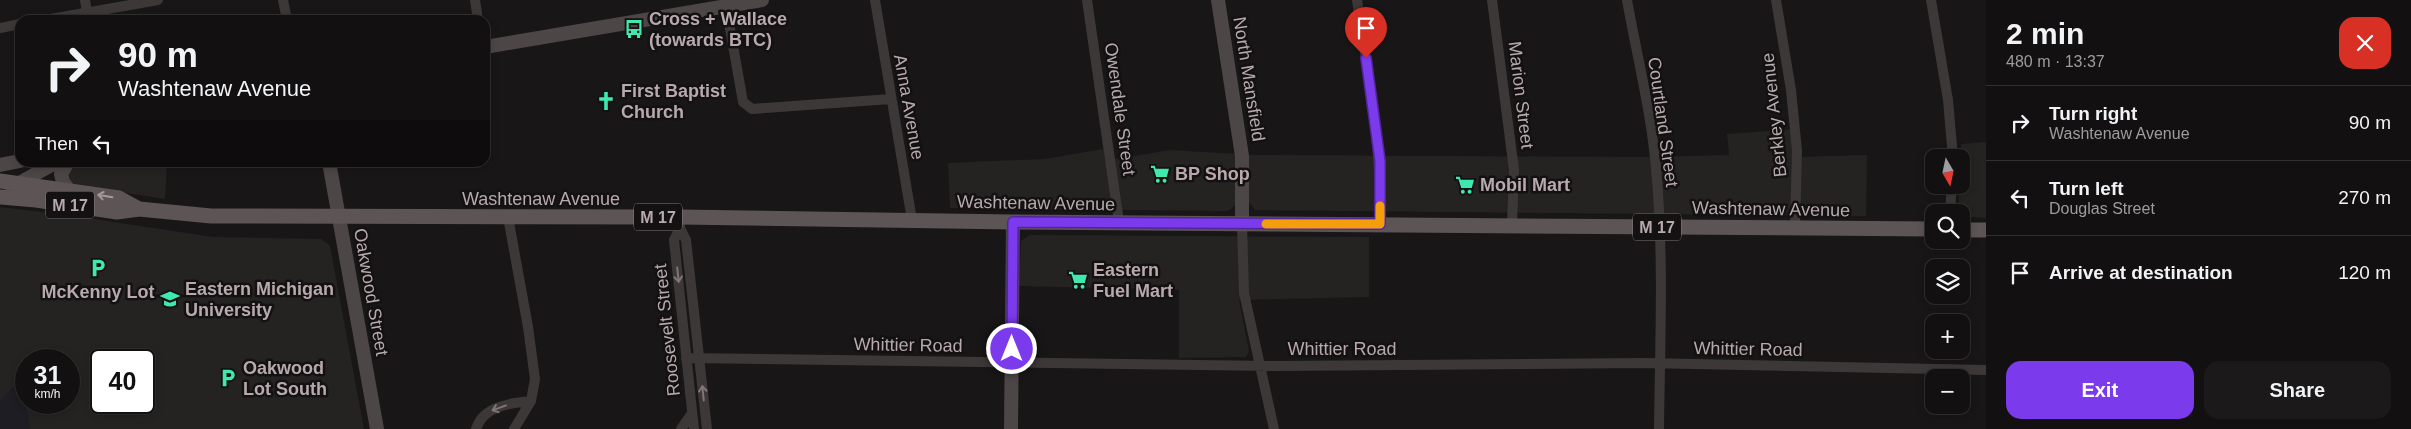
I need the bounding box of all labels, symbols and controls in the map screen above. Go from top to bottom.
pin [1345,7,1387,58]
place label: Cross + Wallace (towards BTC) [649,9,787,50]
icon: arrive [1352,14,1380,42]
street label: North Mansfield [1229,15,1269,143]
text: 2 min [2006,17,2084,50]
button: close [2339,17,2391,69]
bus stop icon: Cross + Wallace (towards BTC) [623,18,645,40]
icon: right [35,35,100,100]
text: 90 m [118,35,198,74]
street label: Marion Street [1504,40,1538,150]
street label: Owendale Street [1101,41,1139,177]
street label: Berkley Avenue [1758,52,1790,178]
street label: Anna Avenue [890,53,928,161]
text: 480 m · 13:37 [2006,53,2105,70]
street label: Courtland Street [1644,56,1682,188]
text: Washtenaw Avenue [118,76,311,101]
place label: First Baptist Church [621,81,726,122]
church icon: First Baptist Church [595,90,617,112]
text: Turn right [2049,103,2137,124]
icon: right [2006,109,2034,137]
text: 90 m [2349,112,2391,133]
text: Washtenaw Avenue [2049,125,2190,142]
icon: left [88,130,116,158]
text: Then [35,133,78,154]
north arrow [1925,149,1970,194]
map controls [1925,149,1970,414]
supermarket icon: BP Shop [1149,163,1171,185]
place label: BP Shop [1175,164,1250,184]
supermarket icon: Mobil Mart [1454,174,1476,196]
place label: Mobil Mart [1480,175,1570,195]
text: Turn left [2049,178,2124,199]
icon: left [2006,184,2034,212]
text: 270 m [2338,187,2391,208]
street label: Washtenaw Avenue [462,189,620,209]
one-way arrow [98,190,114,200]
road number: M 17 [46,192,94,218]
street label: Washtenaw Avenue [957,192,1115,214]
street label: Washtenaw Avenue [1692,198,1850,220]
text: Douglas Street [2049,200,2155,217]
road number: M 17 [634,203,682,230]
button: search [1925,204,1970,249]
road number: M 17 [1633,213,1681,240]
street label: Oakwood Street [350,227,392,357]
parking icon: McKenny Lot [87,257,109,279]
button: layers [1925,259,1970,304]
icon: arrive [2006,259,2034,287]
place label: Eastern Fuel Mart [1093,260,1173,301]
text: Arrive at destination [2049,262,2233,283]
text: 120 m [2338,262,2391,283]
street label: Roosevelt Street [650,263,684,397]
one-way arrow [673,267,682,283]
supermarket icon: Eastern Fuel Mart [1067,269,1089,291]
place label: Eastern Michigan University [185,279,334,320]
place label: McKenny Lot [41,282,155,302]
school or university icon: Eastern Michigan University [159,288,181,310]
button: + [1925,314,1970,359]
position arrow [985,322,1037,374]
street label: Whittier Road [853,334,963,356]
street label: Whittier Road [1693,338,1803,360]
street label: Whittier Road [1287,339,1397,359]
speed limit sign: 40 [90,349,155,414]
place label: Oakwood Lot South [243,358,327,399]
text: 31 [34,361,61,389]
button: Exit [2006,361,2194,419]
button: Share [2204,361,2391,419]
parking icon: Oakwood Lot South [217,367,239,389]
button: − [1925,369,1970,414]
one-way arrow [698,386,707,402]
text: km/h [34,387,61,401]
one-way arrow [492,404,507,413]

